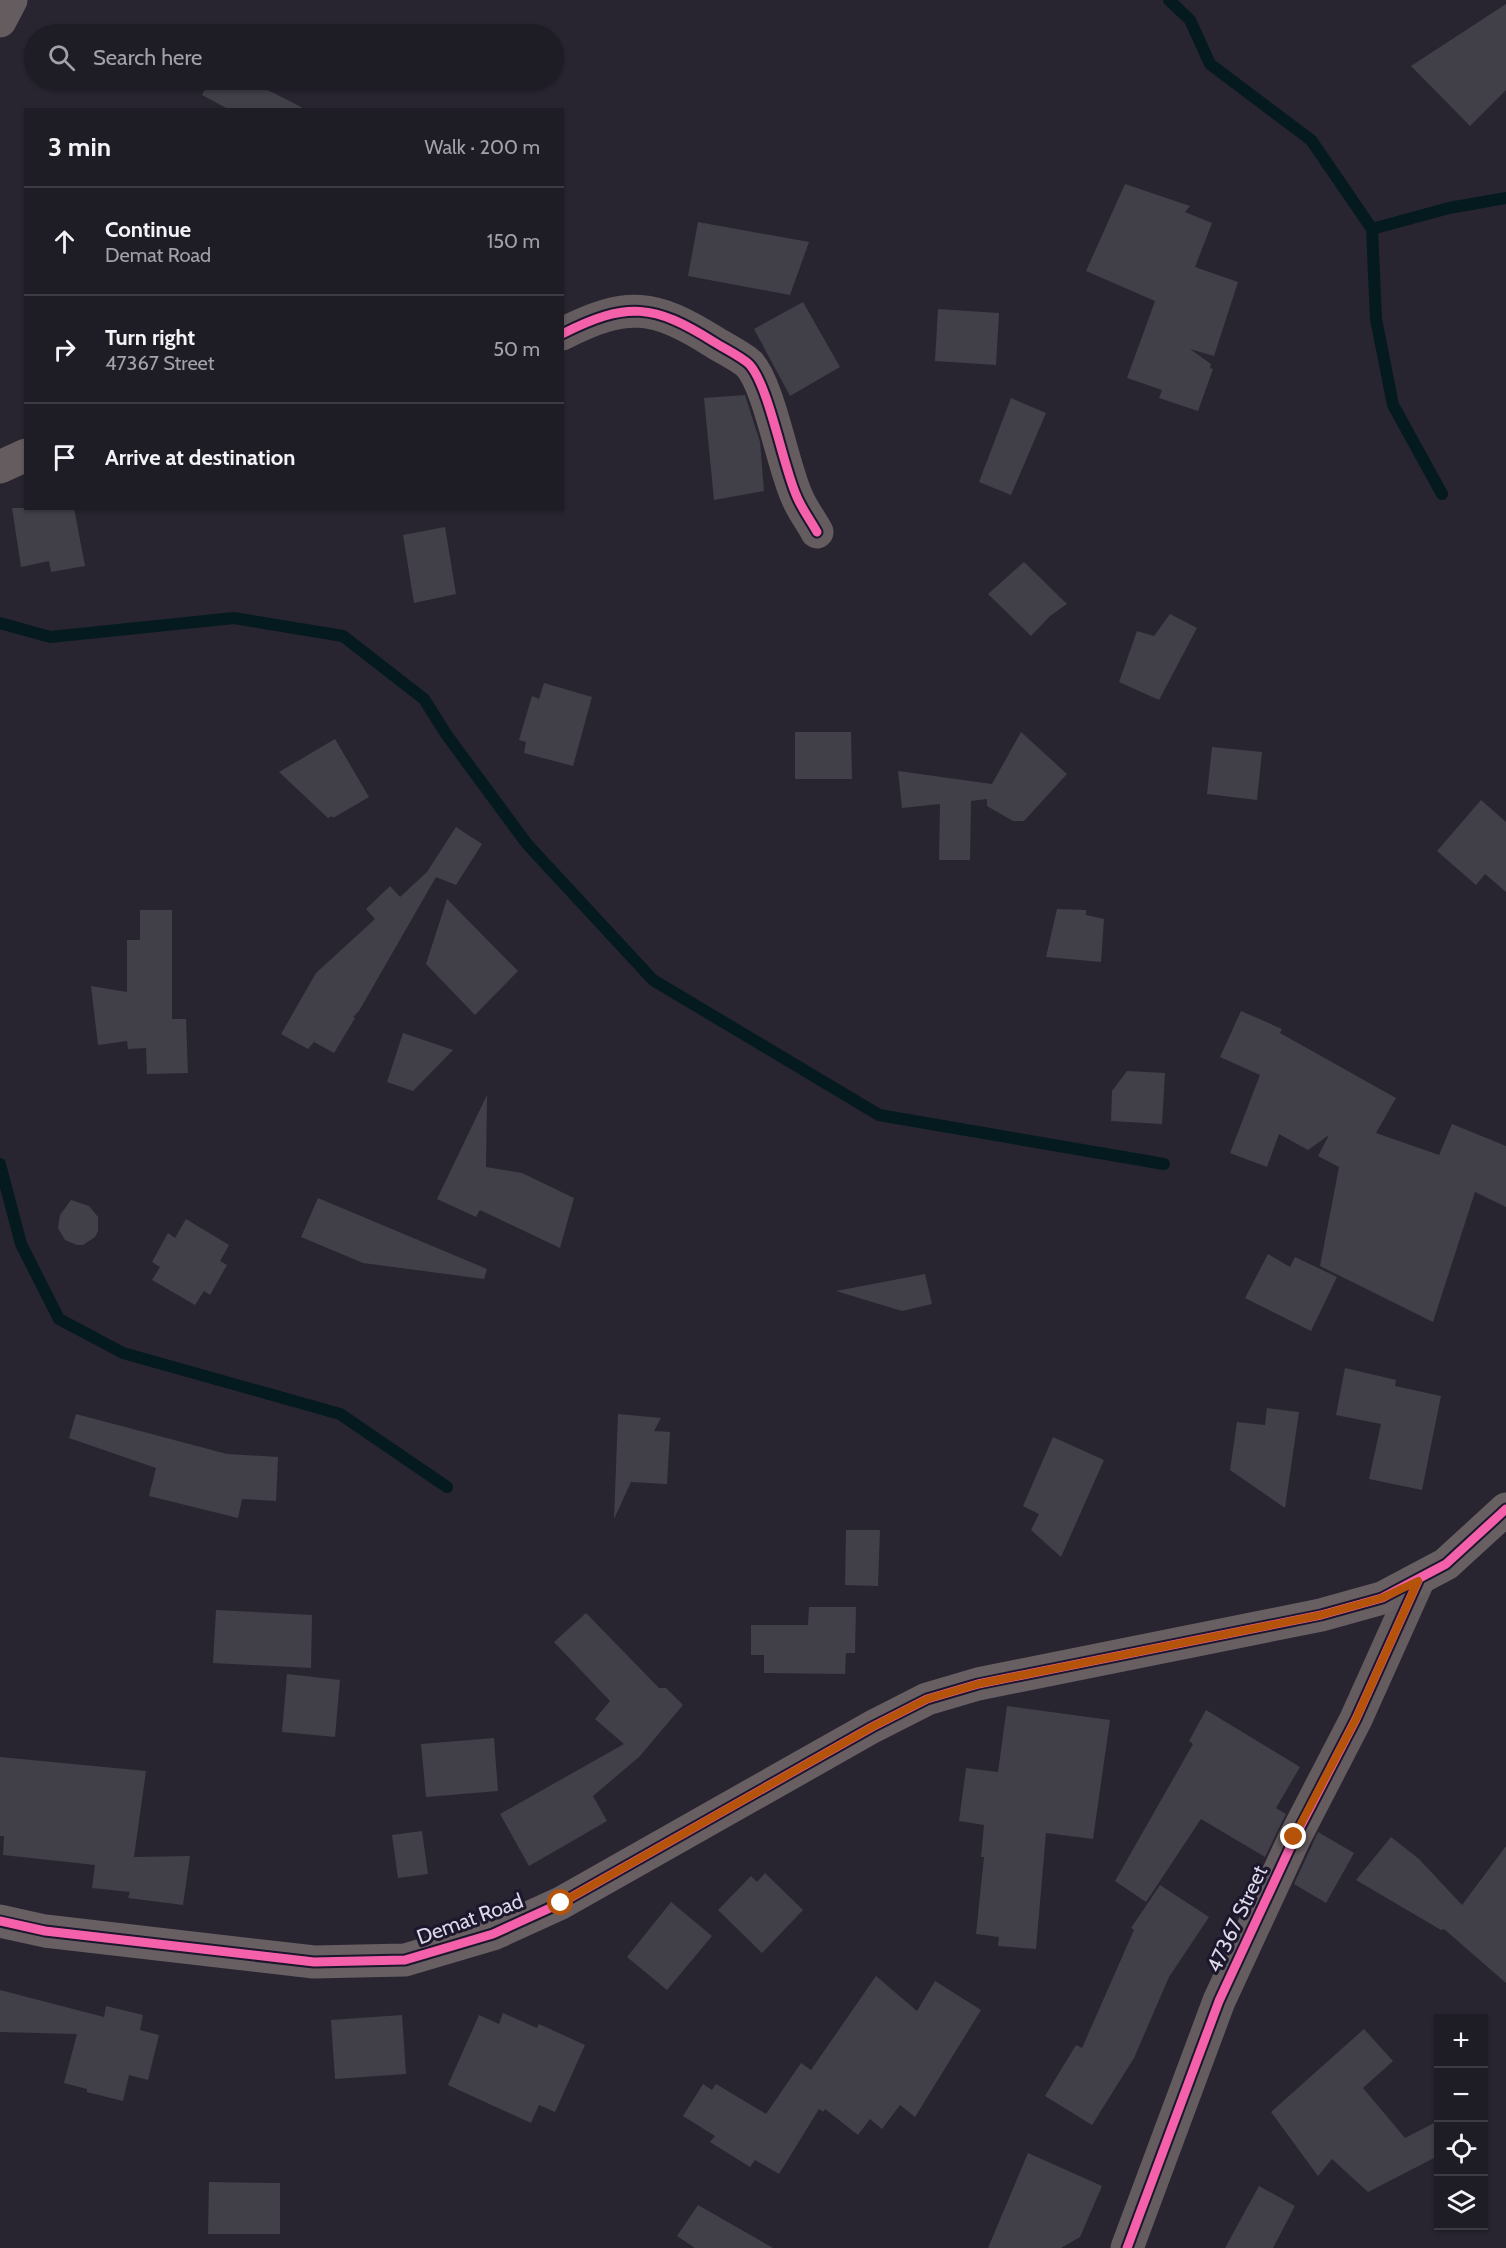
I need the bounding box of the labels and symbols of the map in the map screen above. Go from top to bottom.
route end [1280,1823,1306,1849]
street label: 47367 Street [1201,1861,1272,1976]
street label: Demat Road [413,1888,527,1949]
route start [547,1889,573,1915]

